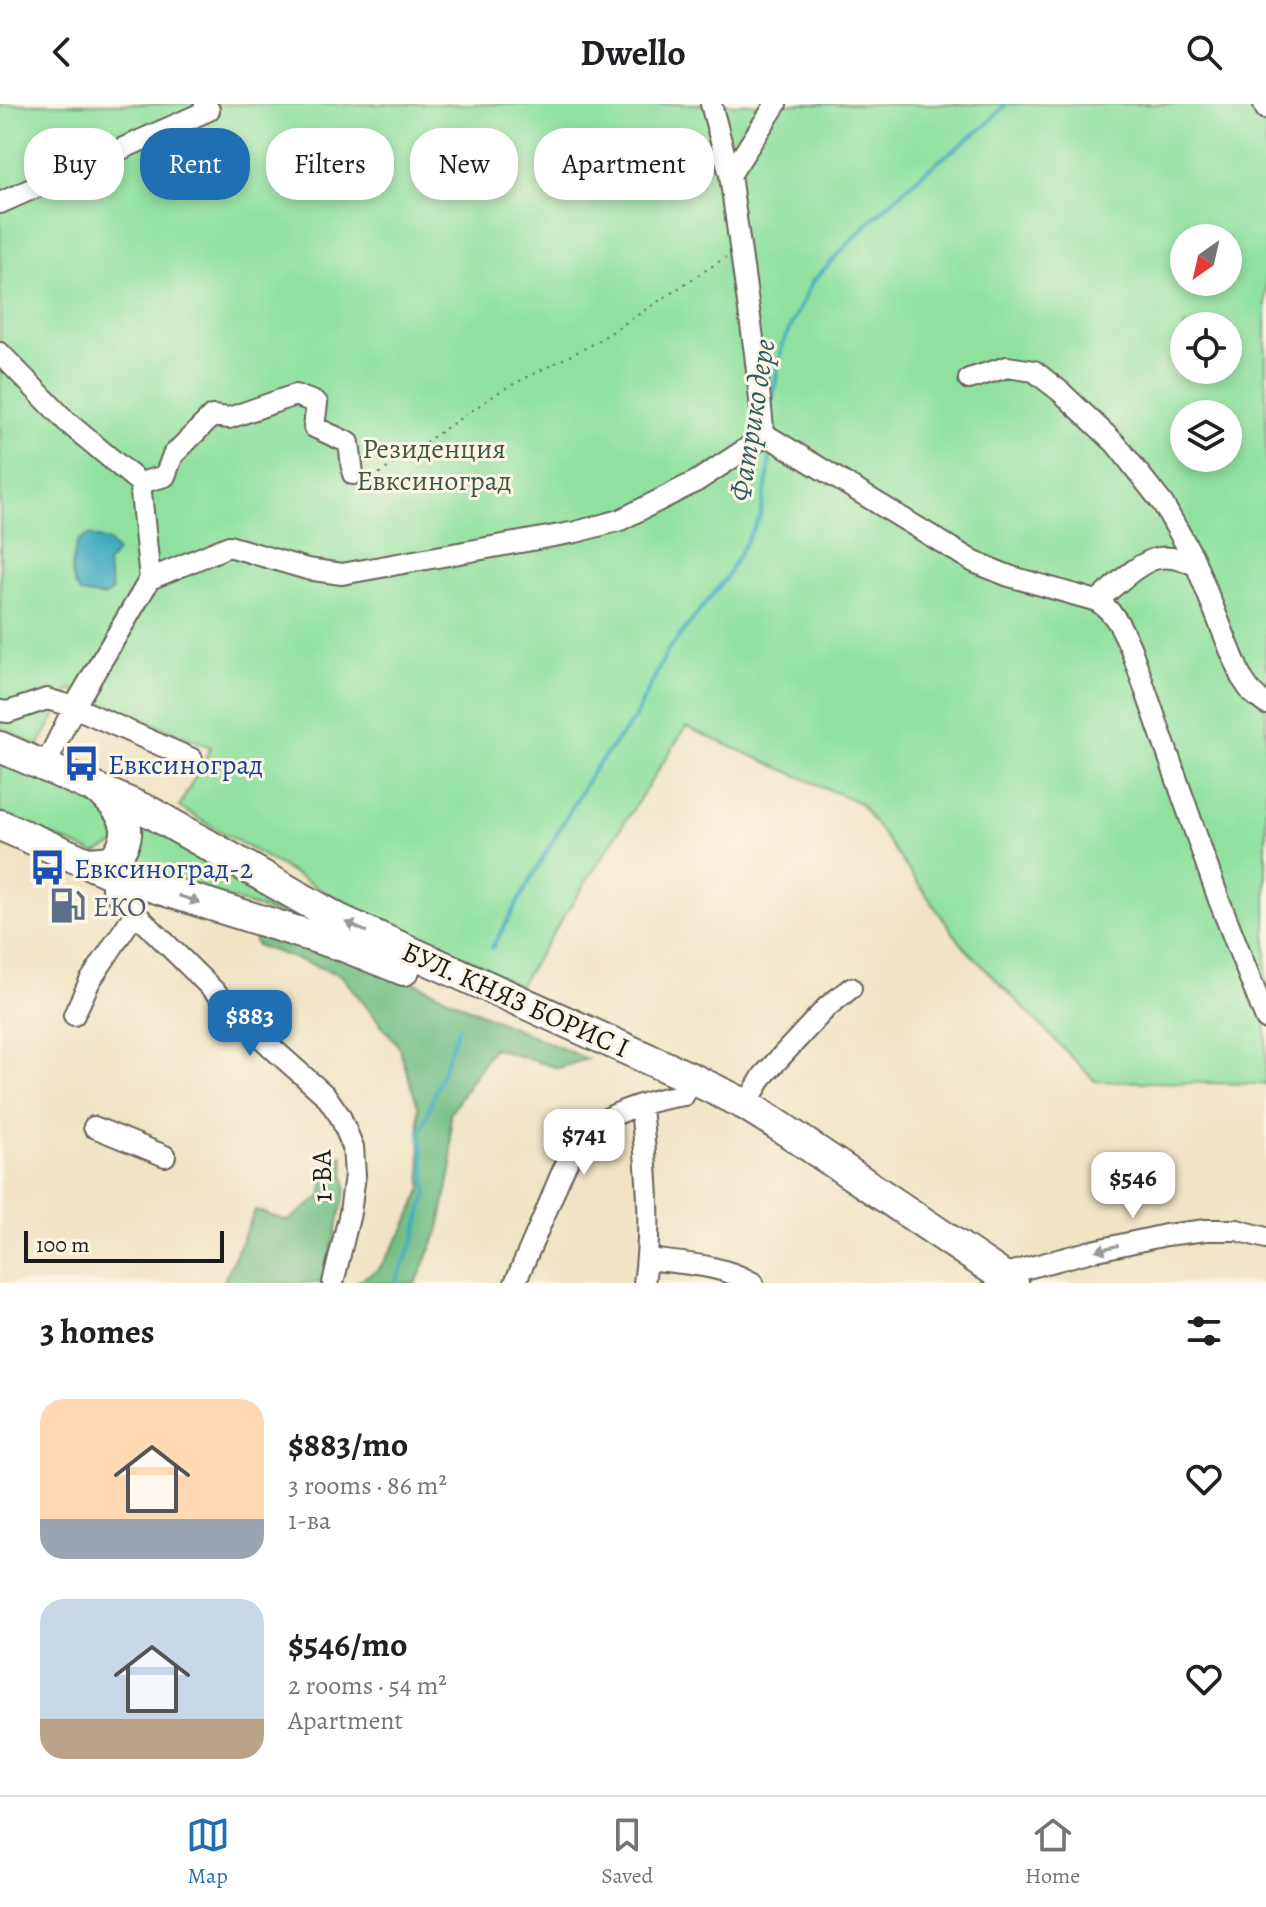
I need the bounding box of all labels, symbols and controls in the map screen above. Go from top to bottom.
text: Dwello [580,28,686,77]
icon: back [40,30,84,74]
icon: search [1182,30,1226,74]
chip: Buy [24,128,124,200]
chip: Rent [140,128,250,200]
chip: Filters [266,128,394,200]
chip: New [410,128,518,200]
chip: Apartment [534,128,714,200]
north arrow [1170,224,1242,296]
map controls [1170,224,1242,472]
button: locate [1170,312,1242,384]
water label: Фатрико дере [719,336,785,504]
button: layers [1170,400,1242,472]
park label: Резиденция Евксиноград [356,430,512,500]
bus stop icon: Евксиноград [63,745,101,783]
place label: Евксиноград [108,746,263,784]
bus stop icon: Евксиноград-2 [29,849,67,887]
place label: Евксиноград-2 [74,850,253,888]
fuel station icon: ЕКО [48,887,86,925]
place label: ЕКО [93,888,146,926]
one-way arrow [178,893,202,906]
one-way arrow [344,920,367,934]
street label: БУЛ. КНЯЗ БОРИС I [396,933,635,1067]
pin: $883 [203,990,297,1058]
text: $883 [226,998,274,1033]
pin: $741 [537,1109,631,1177]
text: $741 [562,1117,606,1152]
street label: 1-ВА [303,1149,341,1203]
pin: $546 [1086,1152,1180,1220]
text: $546 [1109,1160,1157,1195]
scale bar [24,1227,224,1263]
text: 100 m [36,1230,90,1260]
one-way arrow [1094,1242,1119,1255]
text: 3 homes [40,1308,155,1355]
icon: filters [1182,1309,1226,1353]
text: $883/mo [288,1421,408,1468]
icon: home [104,1431,200,1527]
icon: heart [1182,1457,1226,1501]
text: 3 rooms · 86 m² [288,1468,447,1503]
text: 1-ва [288,1503,331,1538]
text: $546/mo [288,1621,407,1668]
icon: home [104,1631,200,1727]
icon: heart [1182,1657,1226,1701]
text: 2 rooms · 54 m² [288,1668,447,1703]
text: Apartment [288,1703,403,1738]
tab: Map [186,1813,230,1891]
tab: Saved [601,1813,653,1891]
tab: Home [1025,1813,1080,1891]

